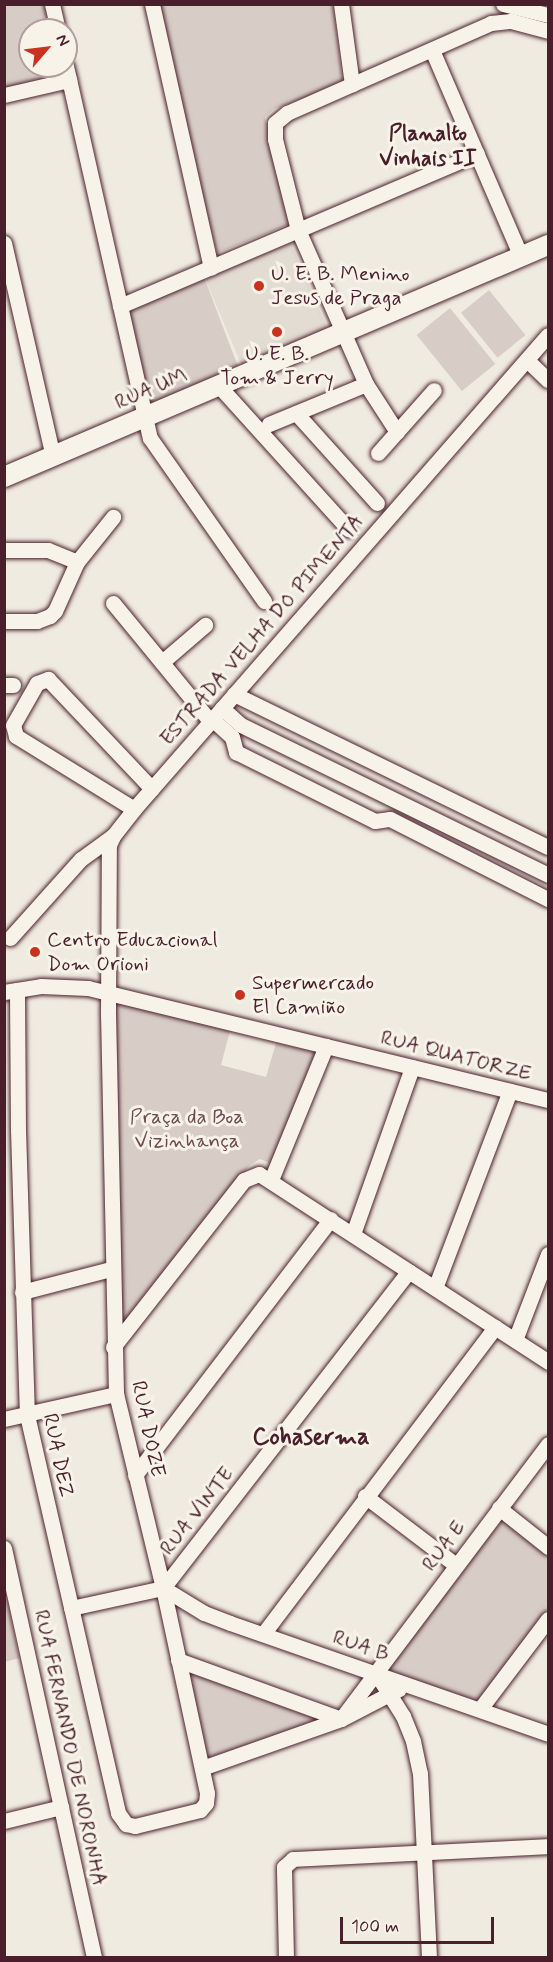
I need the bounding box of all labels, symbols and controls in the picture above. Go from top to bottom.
north arrow [18,18,78,78]
text: N [51,31,74,50]
district label: Planalto Vinhais II [379,121,477,172]
place label: U. E. B. Menino Jesus de Praga [271,261,410,311]
marker: U. E. B. Menino Jesus de Praga [252,279,266,293]
marker: U. E. B. Tom & Jerry [270,325,284,339]
place label: U. E. B. Tom & Jerry [220,341,334,391]
street label: RUA UM [111,362,191,416]
street label: ESTRADA VELHA DO PIMENTA [155,510,369,750]
place label: Centro Educacional Dom Orioni [47,927,218,977]
marker: Centro Educacional Dom Orioni [28,945,42,959]
place label: Supermercado El Camiño [252,970,374,1020]
marker: Supermercado El Camiño [233,988,247,1002]
street label: RUA QUATORZE [379,1025,533,1087]
park label: Praça da Boa Vizinhança [130,1104,244,1154]
street label: RUA DOZE [125,1377,171,1481]
street label: RUA DEZ [37,1411,79,1499]
district label: Cohaserma [252,1424,370,1452]
street label: RUA VINTE [152,1459,242,1563]
street label: RUA E [417,1516,471,1576]
street label: RUA FERNANDO DE NORONHA [29,1608,111,1888]
street label: RUA B [329,1625,393,1667]
scale bar [343,1905,498,1943]
text: 100 m [351,1915,399,1939]

